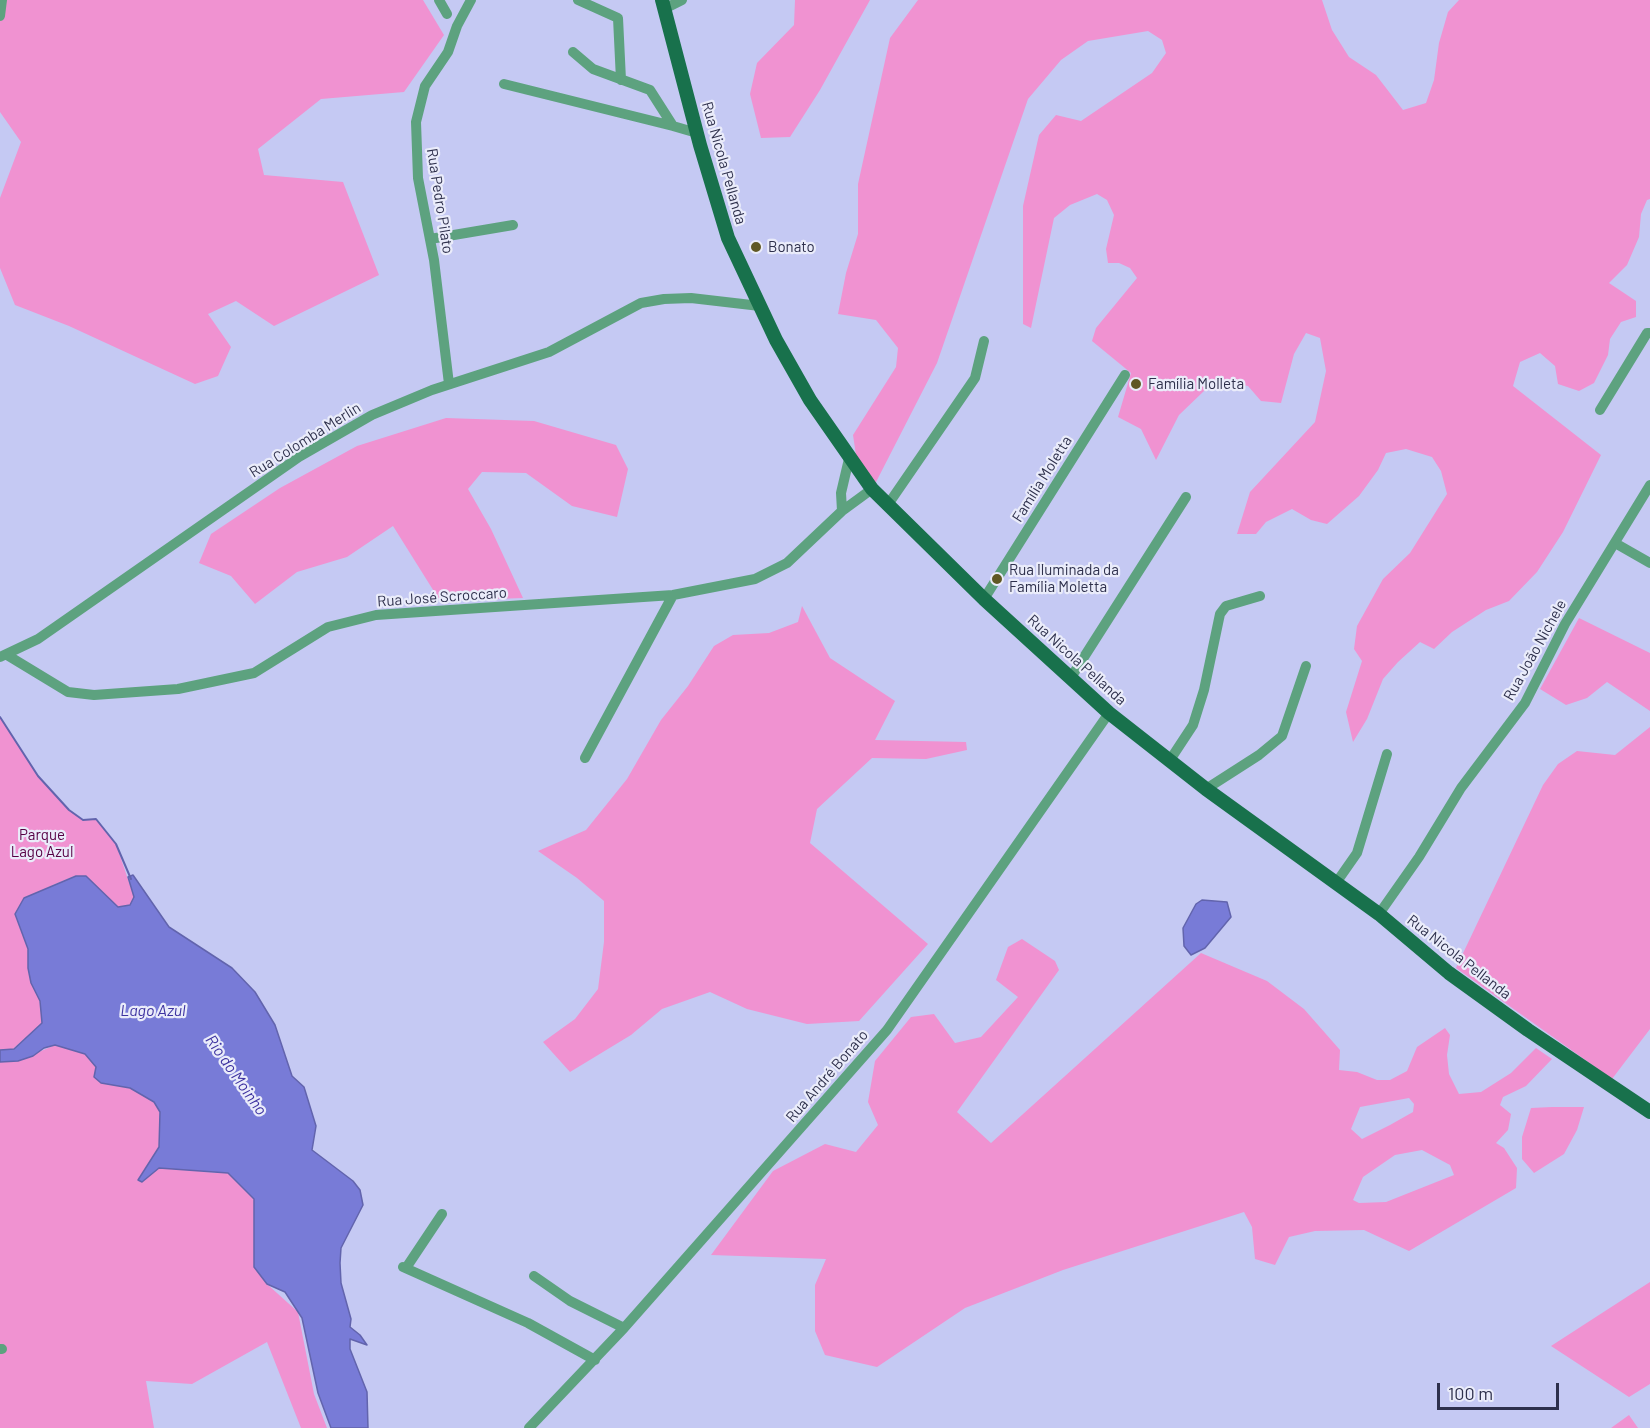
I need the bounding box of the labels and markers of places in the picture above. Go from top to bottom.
place label: Bonato [768,238,815,256]
marker: Bonato [749,240,763,254]
place label: Família Molleta [1148,375,1244,393]
marker: Família Molleta [1129,377,1143,391]
place label: Rua Iluminada da Família Moletta [1009,561,1119,596]
marker: Rua Iluminada da Família Moletta [990,572,1004,586]

